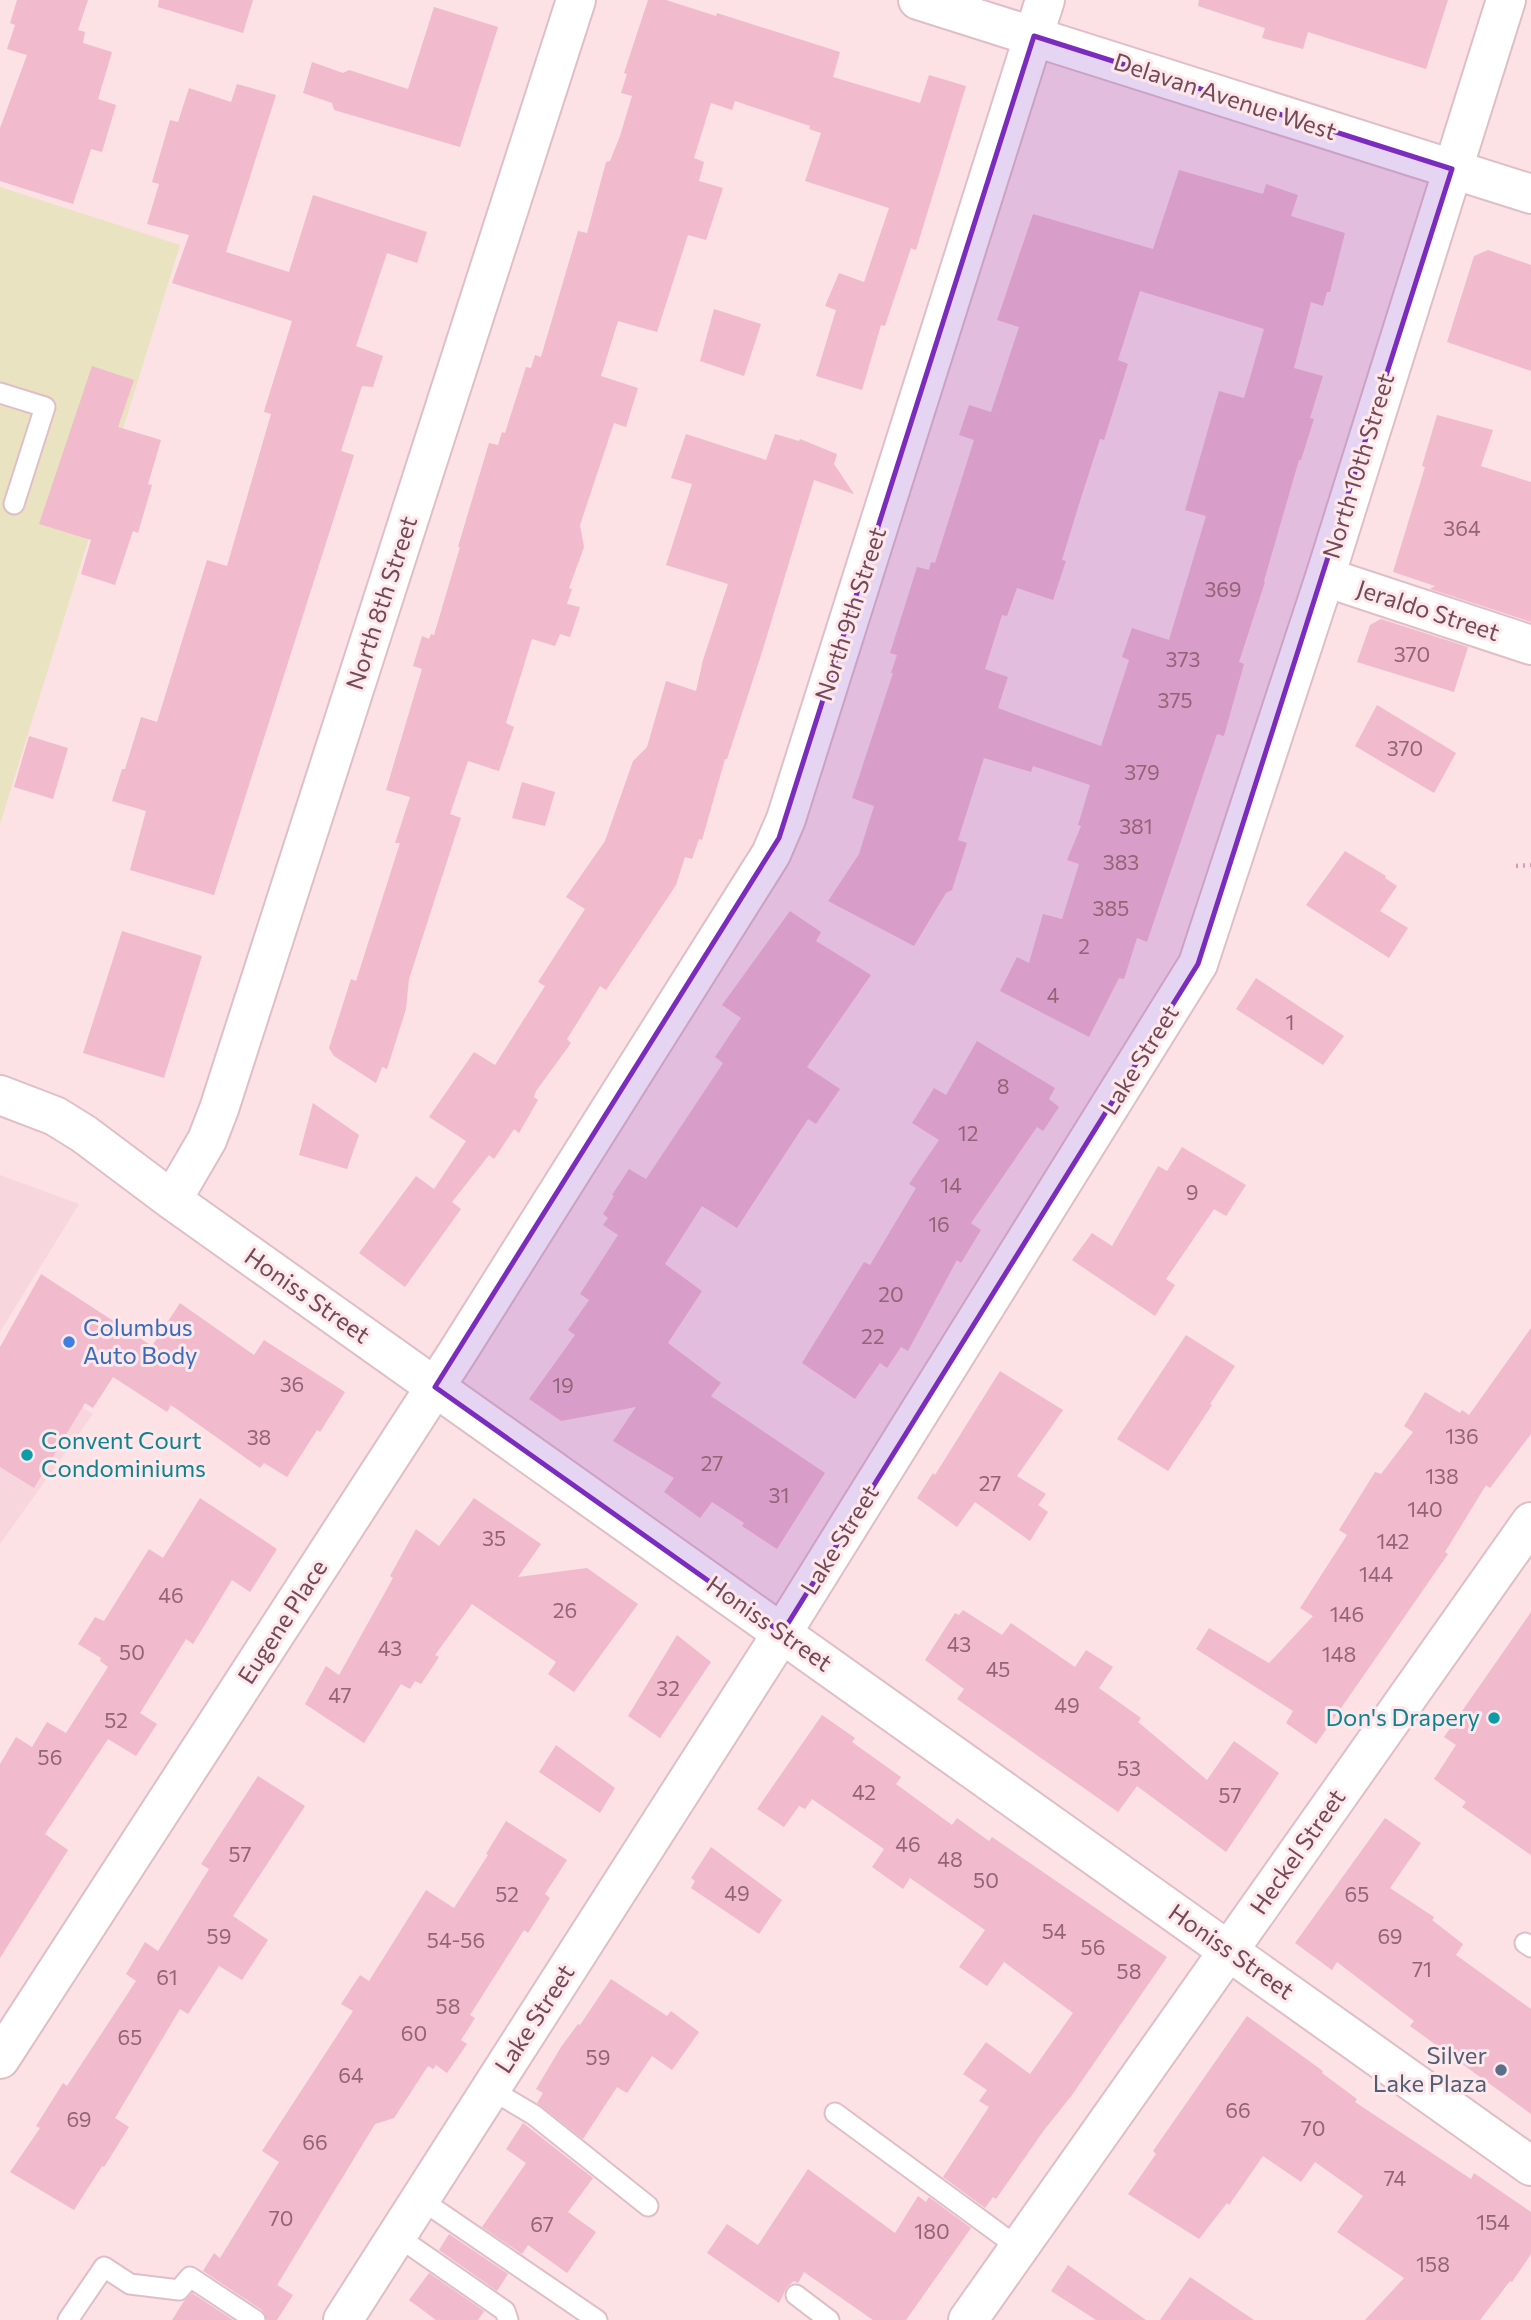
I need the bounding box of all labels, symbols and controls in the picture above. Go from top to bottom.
street label: Delavan Avenue West [1110,46,1341,145]
street label: North 10th Street [1316,369,1400,562]
street label: North 8th Street [339,512,422,693]
house number: 364 [1443,515,1481,540]
street label: North 9th Street [808,523,891,704]
street label: Jeraldo Street [1353,573,1504,646]
house number: 369 [1204,576,1242,601]
house number: 370 [1394,641,1430,666]
house number: 373 [1166,646,1200,671]
house number: 375 [1158,687,1193,712]
house number: 370 [1387,735,1423,760]
house number: 379 [1124,759,1160,784]
house number: 381 [1119,813,1153,838]
house number: 383 [1103,849,1139,874]
house number: 385 [1093,895,1129,920]
house number: 2 [1078,933,1090,958]
house number: 4 [1047,982,1060,1007]
street label: Lake Street [1094,999,1184,1119]
house number: 1 [1286,1009,1294,1034]
house number: 8 [997,1073,1009,1098]
house number: 12 [958,1120,978,1145]
house number: 14 [940,1172,962,1197]
house number: 9 [1186,1179,1198,1204]
house number: 16 [928,1211,950,1236]
street label: Honiss Street [240,1241,376,1349]
house number: 20 [878,1281,904,1306]
place label: Columbus Auto Body [83,1312,197,1369]
house number: 22 [861,1323,885,1348]
marker: Columbus Auto Body [61,1334,77,1350]
house number: 36 [280,1371,304,1396]
house number: 19 [552,1372,574,1397]
house number: 136 [1445,1423,1479,1448]
house number: 38 [247,1424,271,1449]
place label: Convent Court Condominiums [41,1425,206,1482]
marker: Convent Court Condominiums [19,1447,35,1463]
house number: 27 [701,1450,723,1475]
house number: 138 [1425,1463,1459,1488]
house number: 27 [979,1470,1001,1495]
street label: Lake Street [794,1479,884,1599]
house number: 31 [769,1482,789,1507]
house number: 140 [1407,1496,1443,1521]
house number: 35 [482,1525,506,1550]
house number: 142 [1377,1528,1409,1553]
street label: Eugene Place [231,1554,333,1689]
house number: 144 [1359,1561,1393,1586]
street label: Honiss Street [702,1569,838,1677]
house number: 46 [158,1582,184,1607]
house number: 26 [553,1597,577,1622]
house number: 146 [1330,1601,1364,1626]
house number: 43 [947,1631,971,1656]
house number: 43 [378,1635,402,1660]
house number: 50 [119,1639,145,1664]
house number: 148 [1322,1641,1356,1666]
house number: 45 [986,1656,1010,1681]
house number: 32 [656,1675,680,1700]
house number: 47 [328,1682,352,1707]
house number: 49 [1054,1692,1080,1717]
place label: Don's Drapery [1325,1702,1480,1731]
house number: 52 [104,1707,128,1732]
marker: Don's Drapery [1486,1710,1502,1726]
house number: 56 [38,1744,62,1769]
house number: 53 [1117,1755,1141,1780]
house number: 42 [852,1779,876,1804]
house number: 57 [1218,1782,1242,1807]
street label: Heckel Street [1243,1783,1351,1919]
house number: 46 [895,1831,921,1856]
house number: 57 [228,1841,252,1866]
house number: 48 [937,1846,963,1871]
house number: 50 [973,1867,999,1892]
house number: 49 [724,1880,750,1905]
house number: 52 [495,1881,519,1906]
house number: 65 [1345,1881,1369,1906]
street label: Honiss Street [1164,1897,1300,2005]
house number: 54 [1042,1918,1067,1943]
house number: 59 [207,1923,231,1948]
house number: 69 [1377,1923,1403,1948]
house number: 54-56 [427,1927,485,1952]
house number: 56 [1081,1934,1105,1959]
house number: 71 [1412,1956,1432,1981]
street label: Lake Street [488,1958,580,2078]
house number: 58 [1117,1958,1141,1983]
house number: 61 [156,1964,178,1989]
house number: 58 [436,1993,460,2018]
house number: 60 [401,2020,427,2045]
house number: 65 [118,2024,142,2049]
place label: Silver Lake Plaza [1373,2040,1487,2097]
house number: 59 [586,2044,610,2069]
house number: 64 [338,2062,364,2087]
marker: Silver Lake Plaza [1493,2062,1509,2078]
house number: 66 [1225,2097,1251,2122]
house number: 69 [66,2106,92,2131]
house number: 70 [1301,2115,1325,2140]
house number: 66 [302,2129,328,2154]
house number: 74 [1384,2165,1407,2190]
house number: 70 [269,2205,293,2230]
house number: 154 [1476,2209,1510,2234]
house number: 67 [530,2211,554,2236]
house number: 180 [914,2218,950,2243]
house number: 158 [1416,2251,1450,2276]

